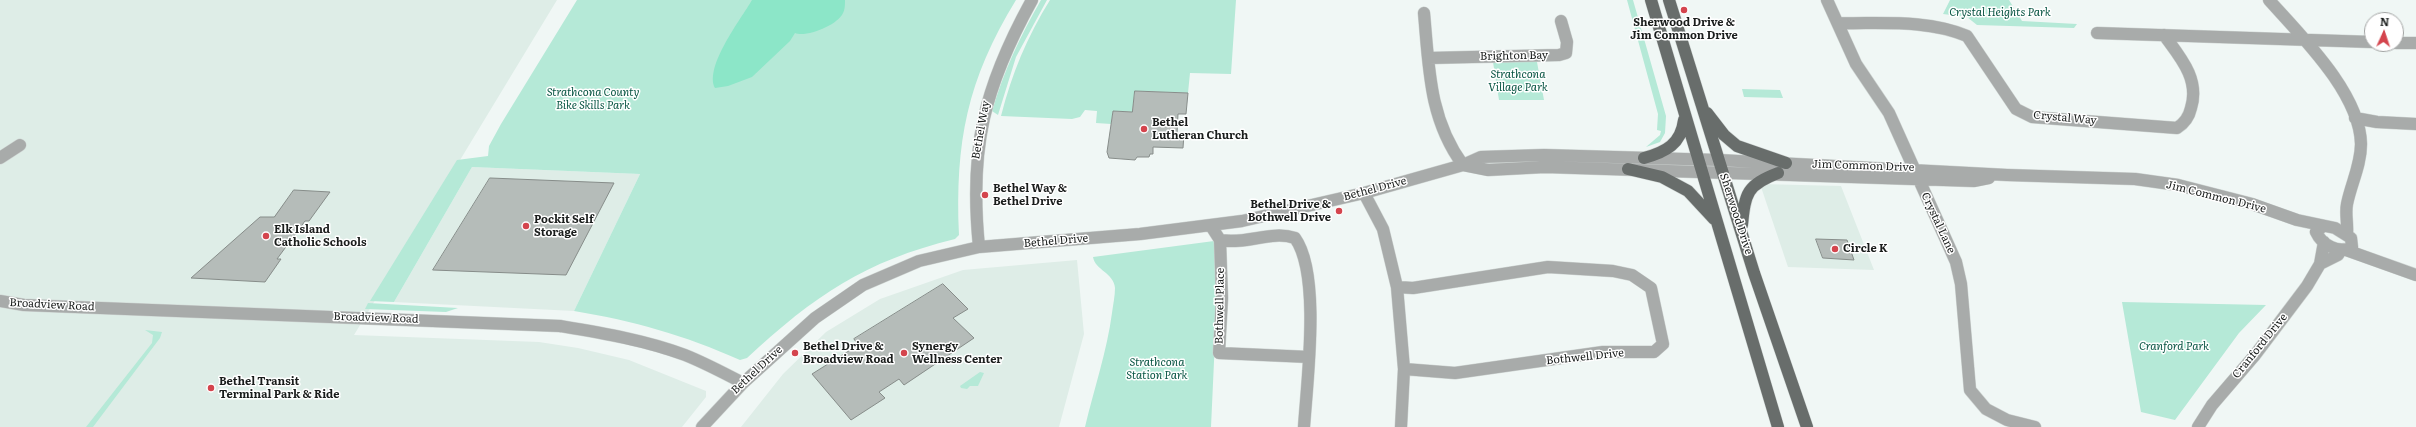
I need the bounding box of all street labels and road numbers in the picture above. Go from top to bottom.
street label: Brighton Bay [1480,49,1548,63]
street label: Bethel Way [969,100,993,160]
street label: Crystal Way [2033,109,2097,127]
street label: Jim Common Drive [1812,158,1914,174]
street label: Sherwood Drive [1717,172,1755,256]
street label: Bethel Drive [1342,174,1408,204]
street label: Jim Common Drive [2165,178,2267,216]
street label: Crystal Lane [1918,190,1958,256]
street label: Bethel Drive [1023,232,1089,250]
street label: Bothwell Place [1213,268,1227,344]
street label: Broadview Road [9,296,95,314]
street label: Broadview Road [333,310,419,326]
street label: Cranford Drive [2230,311,2290,381]
street label: Bethel Drive [729,343,785,397]
street label: Bothwell Drive [1545,346,1625,368]

